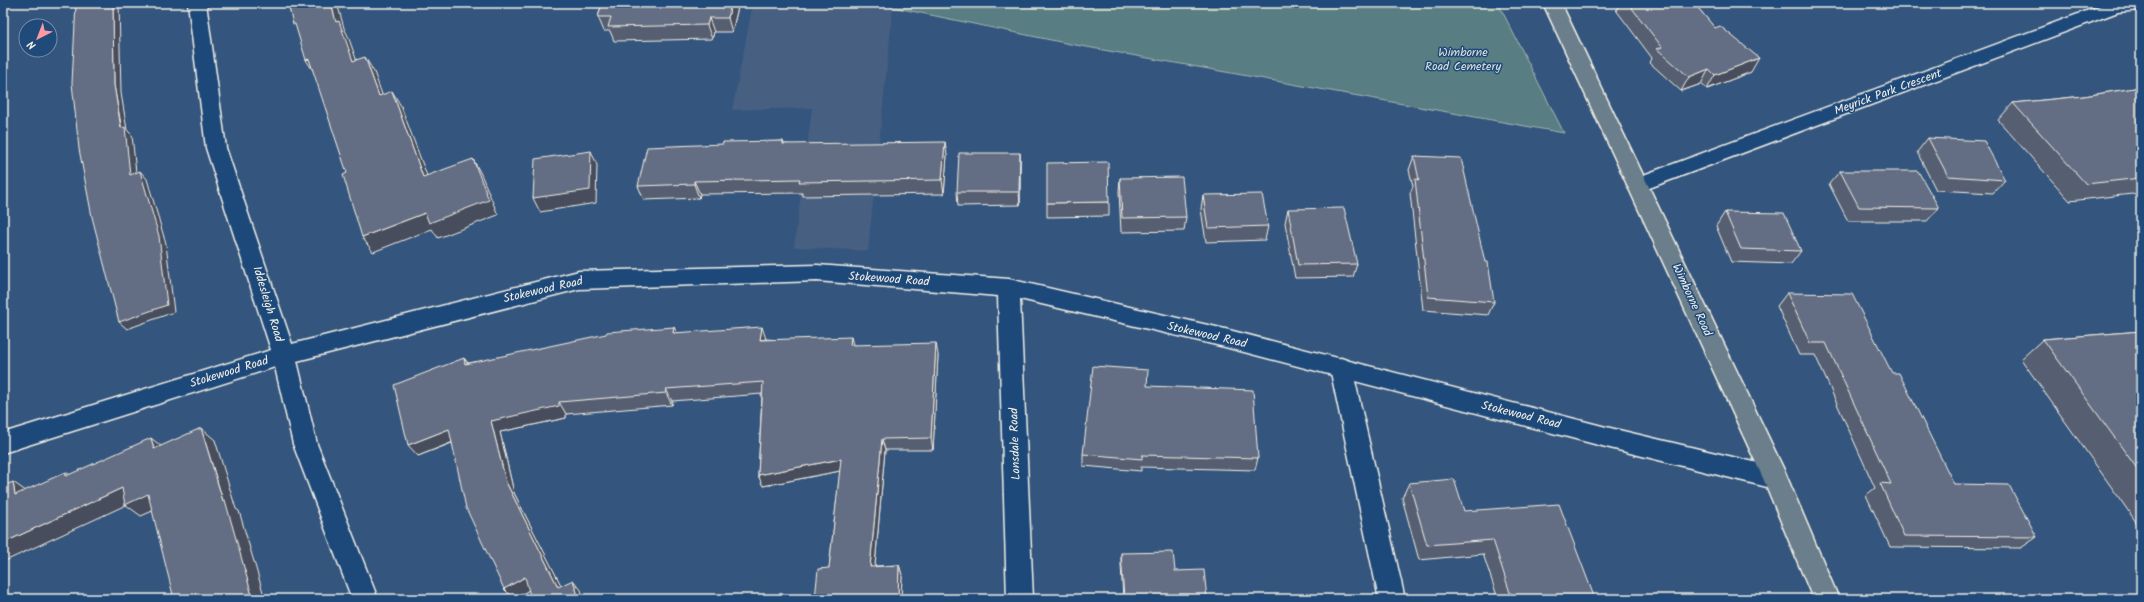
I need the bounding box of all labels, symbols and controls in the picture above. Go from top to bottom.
north arrow [18,18,58,58]
text: N [23,36,41,54]
park label: Wimborne Road Cemetery [1425,43,1501,76]
street label: Meyrick Park Crescent [1832,64,1945,120]
street label: Wimborne Road [1667,261,1718,340]
street label: Iddesleigh Road [247,264,289,345]
street label: Stokewood Road [848,267,931,291]
street label: Stokewood Road [501,271,586,308]
street label: Stokewood Road [1165,317,1250,354]
street label: Stokewood Road [187,351,272,393]
street label: Stokewood Road [1479,396,1564,434]
street label: Lonsdale Road [1004,407,1026,480]

